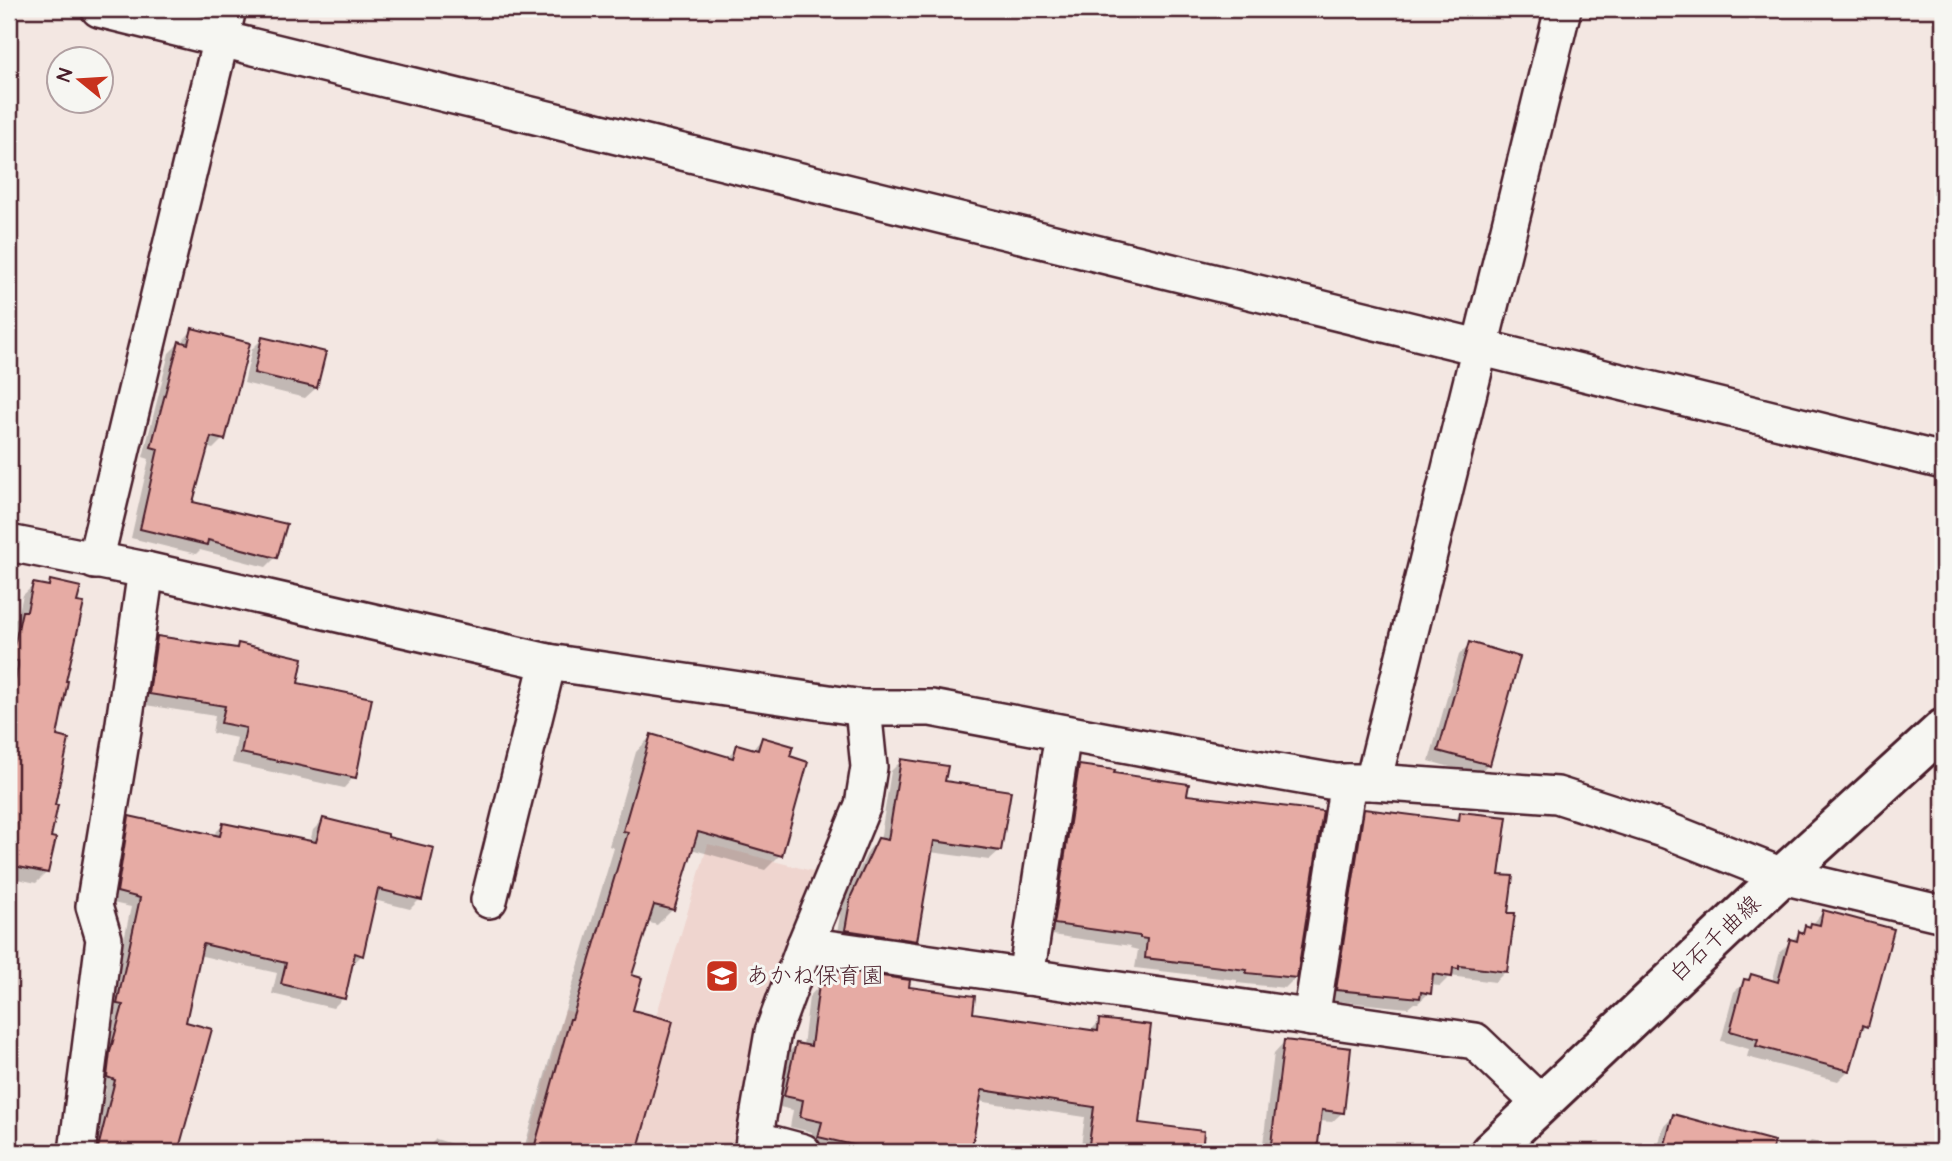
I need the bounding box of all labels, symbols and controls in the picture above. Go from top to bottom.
north arrow [46,46,116,116]
text: N [51,65,80,85]
street label: 白石千曲線 [1662,888,1768,990]
school or university icon: あかね保育園 [703,957,741,995]
place label: あかね保育園 [746,960,884,992]

